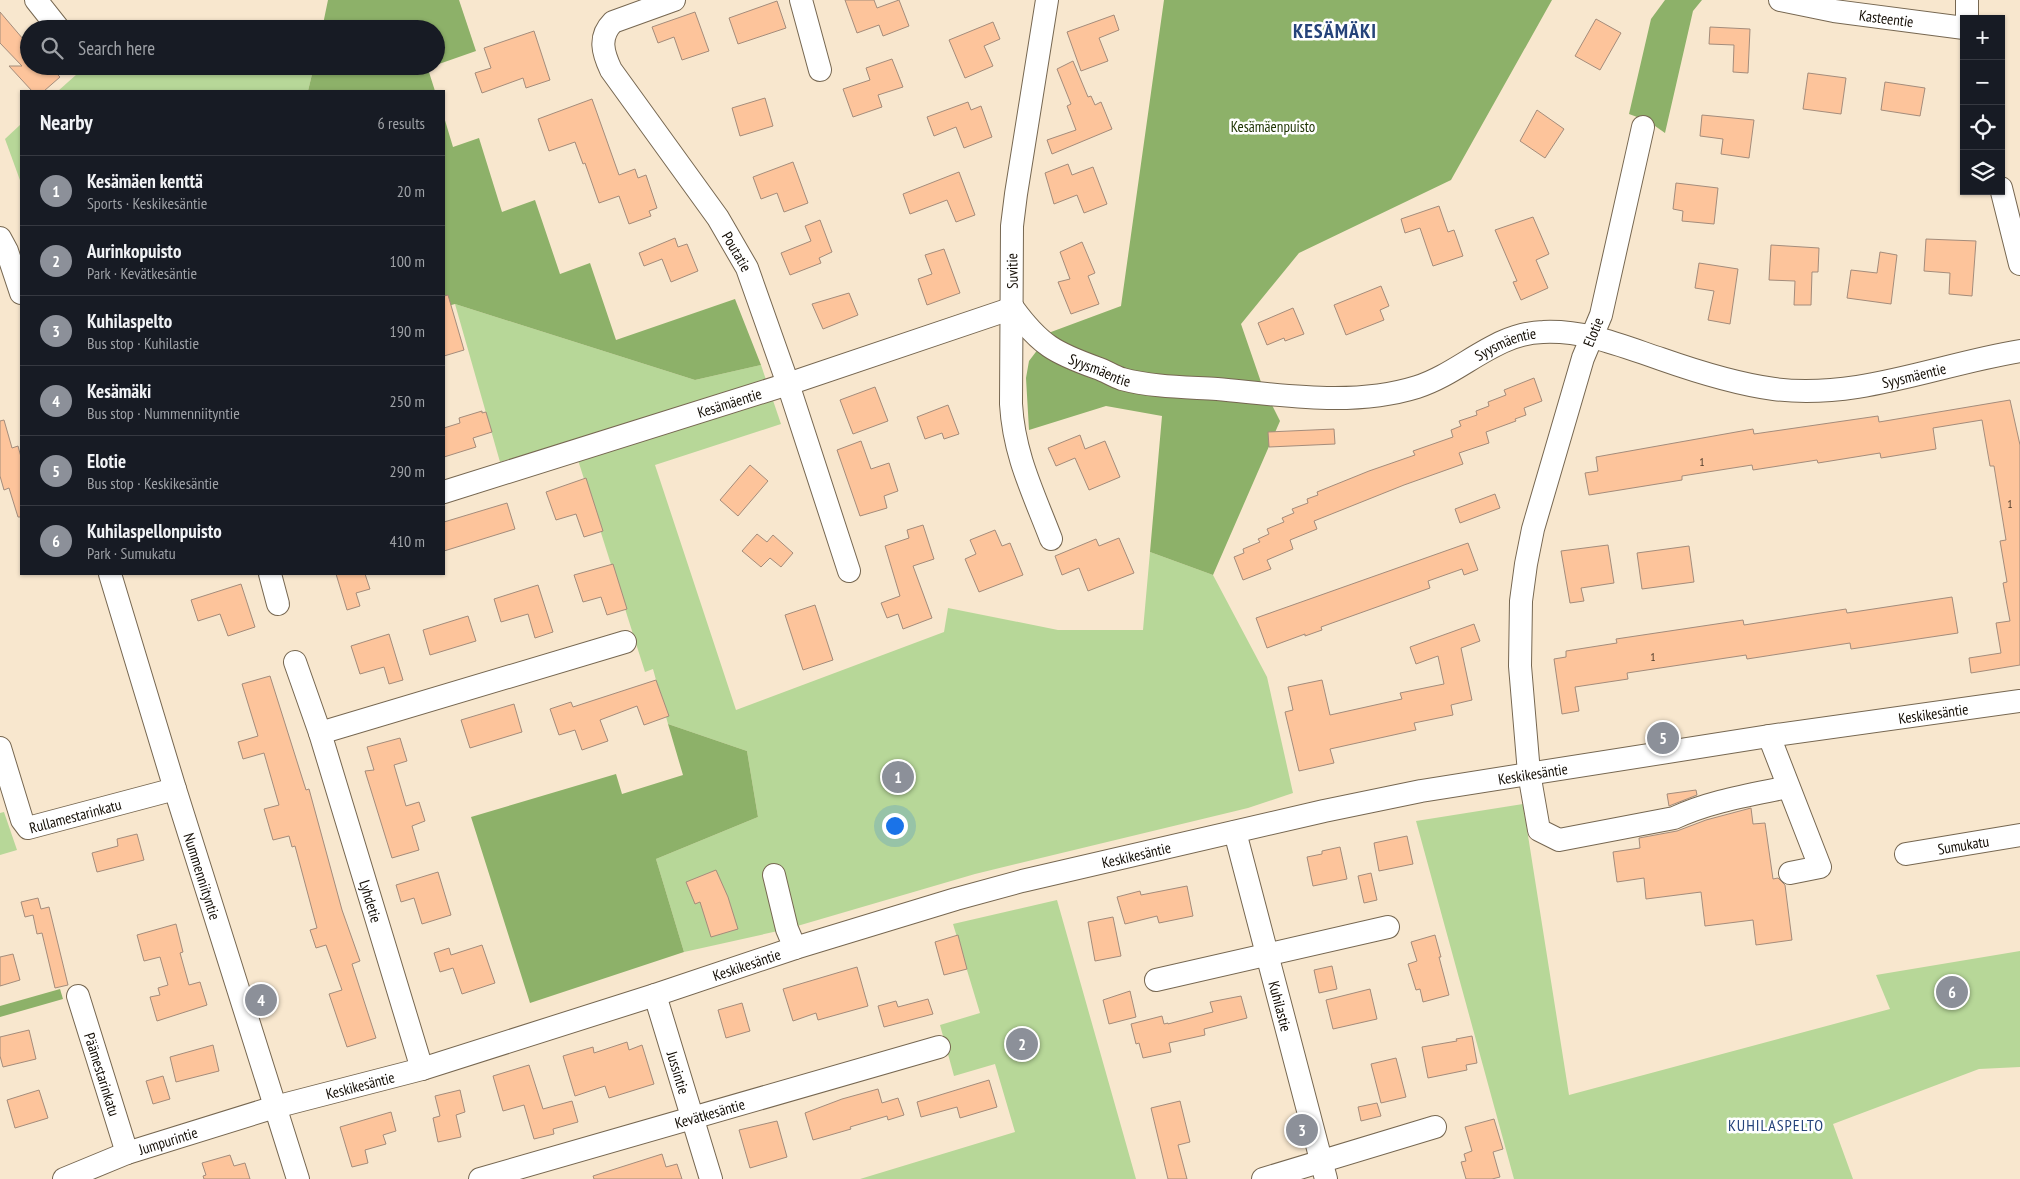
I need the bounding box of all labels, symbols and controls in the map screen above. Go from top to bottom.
street label: Kasteentie [1858,5,1915,31]
map controls [1960,15,2005,195]
button: + [1960,15,2005,60]
district label: KESÄMÄKI [1293,18,1377,44]
search box [20,20,445,75]
icon: search [38,34,66,62]
text: Search here [78,36,155,60]
button: − [1960,60,2005,105]
button: locate [1960,105,2005,150]
text: Nearby [40,109,93,136]
text: 6 results [378,113,425,133]
park label: Kesämäenpuisto [1231,117,1315,136]
button: layers [1960,150,2005,195]
text: Kesämäen kenttä [87,169,203,193]
text: 1 [52,181,60,201]
text: 20 m [397,181,425,201]
text: Sports · Keskikesäntie [87,193,207,213]
street label: Poutatie [718,228,756,275]
text: Aurinkopuisto [87,239,181,263]
text: 2 [52,251,60,271]
text: 100 m [390,251,425,271]
street label: Suvitie [1002,253,1022,289]
text: Park · Kevätkesäntie [87,263,197,283]
text: Kuhilaspelto [87,309,172,333]
street label: Elotie [1579,315,1607,349]
text: 3 [52,321,60,341]
text: 190 m [390,321,425,341]
street label: Syysmäentie [1471,323,1537,364]
text: Bus stop · Kuhilastie [87,333,199,353]
street label: Syysmäentie [1066,349,1133,390]
street label: Syysmäentie [1880,358,1948,392]
text: Kesämäki [87,379,151,403]
street label: Kesämäentie [695,383,764,421]
text: 4 [52,391,60,411]
text: 250 m [390,391,425,411]
text: Bus stop · Nummenniityntie [87,403,240,423]
text: Elotie [87,449,126,473]
house number: 1 [1699,454,1705,469]
text: 5 [52,461,60,481]
text: 290 m [390,461,425,481]
text: Bus stop · Keskikesäntie [87,473,219,493]
house number: 1 [2007,496,2013,511]
text: Kuhilaspellonpuisto [87,519,222,543]
text: 6 [52,531,60,551]
text: 410 m [390,531,425,551]
text: Park · Sumukatu [87,543,176,563]
house number: 1 [1650,649,1656,664]
street label: Keskikesäntie [1897,699,1969,727]
pin: 5 [1647,719,1679,757]
pin: 1 [882,758,914,796]
street label: Keskikesäntie [1497,758,1569,788]
street label: Rullamestarinkatu [27,794,123,837]
your location [882,813,908,839]
street label: Nummenniityntie [180,830,225,922]
street label: Sumukatu [1936,831,1990,858]
street label: Keskikesäntie [1100,837,1173,872]
street label: Lyhdetie [356,878,386,925]
street label: Keskikesäntie [710,944,783,984]
pin: 6 [1936,973,1968,1011]
street label: Kuhilastie [1265,979,1296,1034]
pin: 4 [245,981,277,1019]
pin: 2 [1006,1025,1038,1063]
street label: Päämestarinkatu [80,1030,124,1118]
street label: Jussintie [663,1048,694,1096]
street label: Keskikesäntie [324,1067,397,1103]
street label: Kevätkesäntie [673,1094,747,1132]
pin: 3 [1286,1111,1318,1149]
district label: KUHILASPELTO [1728,1115,1824,1135]
street label: Jumpurintie [135,1122,200,1159]

